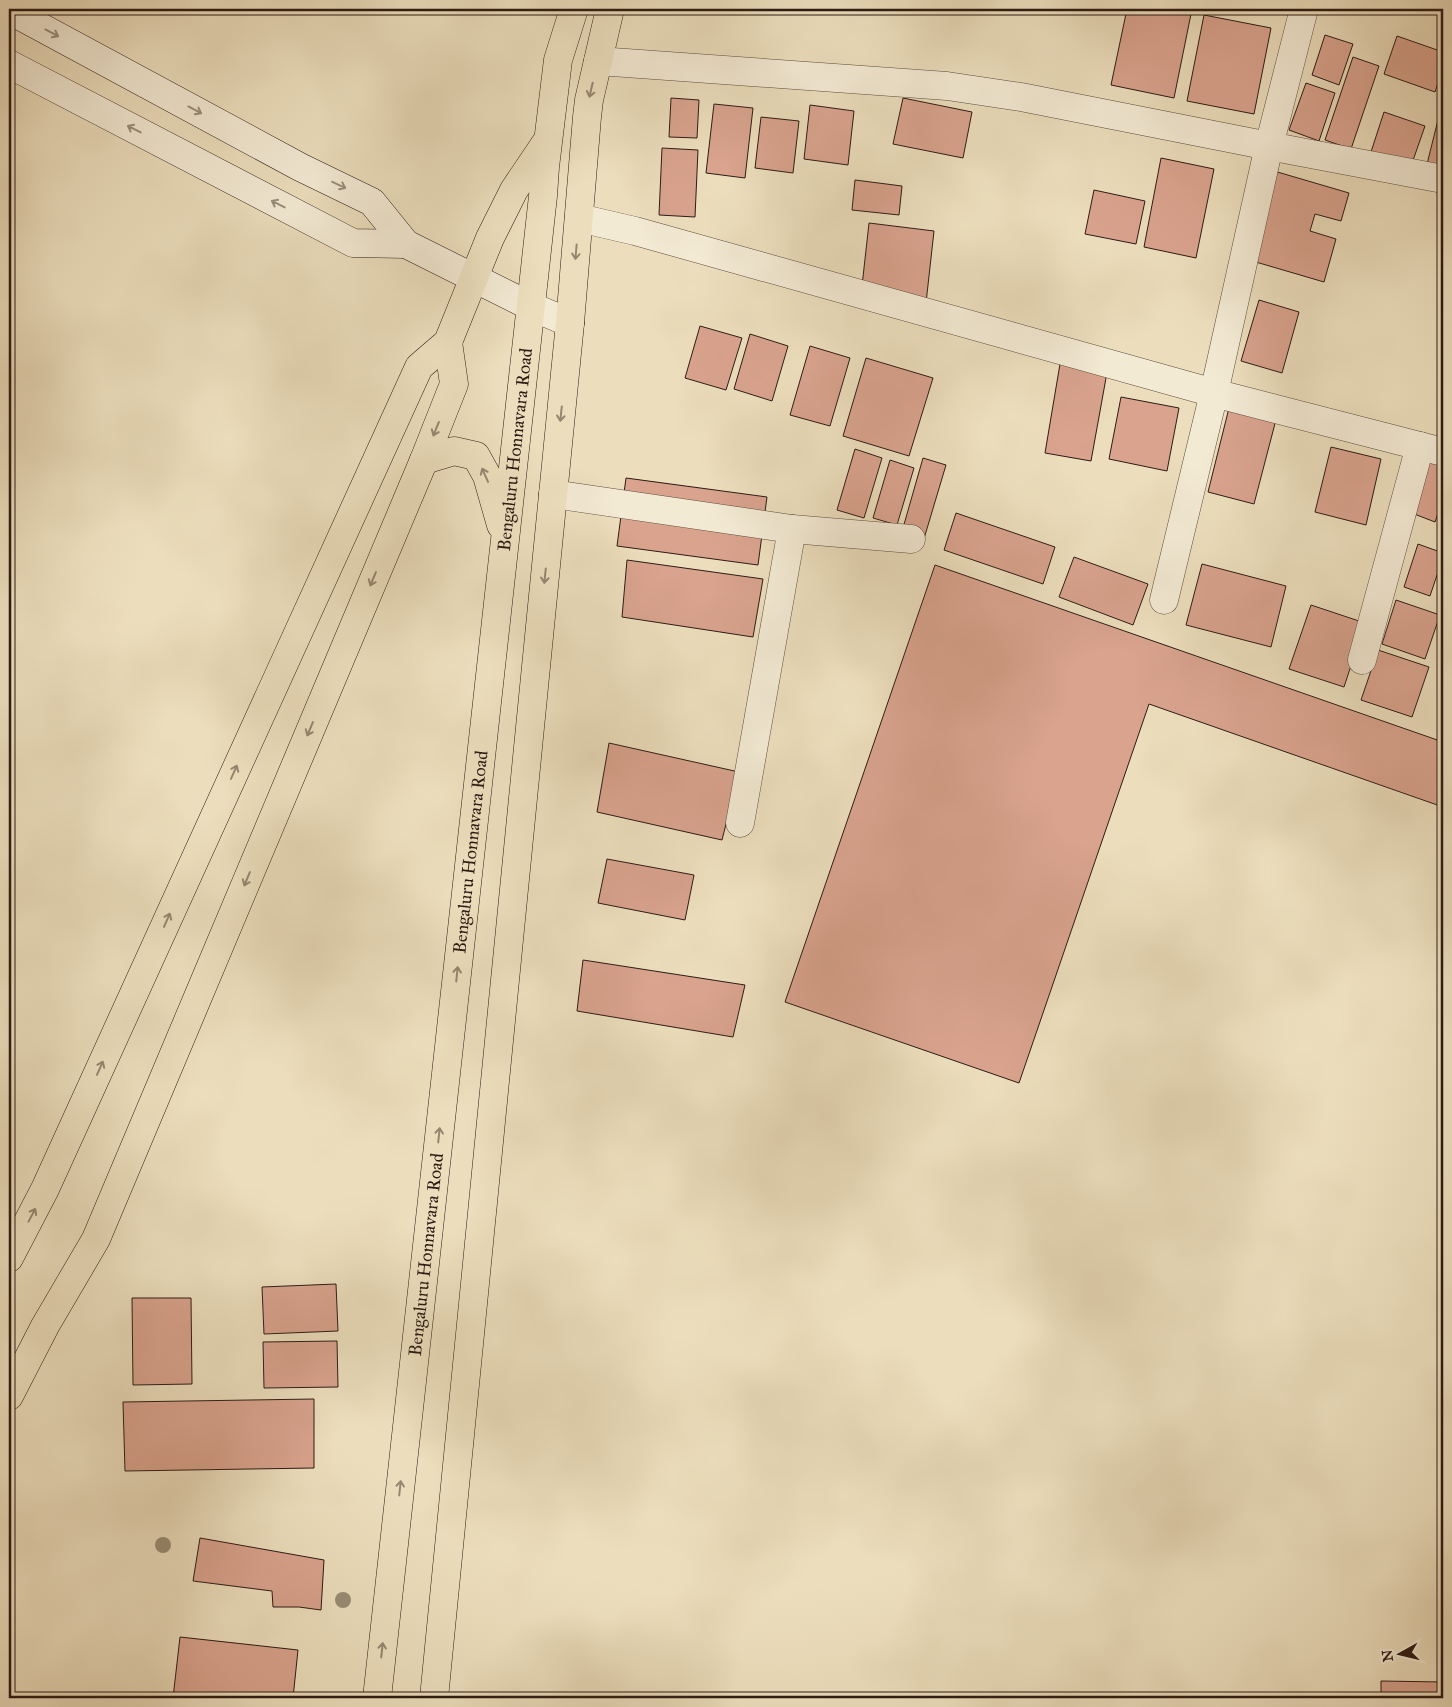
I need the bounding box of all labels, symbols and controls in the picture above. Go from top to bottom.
one-way arrow [44,28,59,38]
one-way arrow [586,82,595,98]
one-way arrow [187,105,202,115]
one-way arrow [127,124,142,133]
one-way arrow [331,181,346,190]
one-way arrow [271,199,286,208]
one-way arrow [572,244,581,260]
street label: Bengaluru Honnavara Road [493,347,537,552]
one-way arrow [556,406,566,422]
one-way arrow [431,421,440,436]
one-way arrow [480,468,490,483]
one-way arrow [540,567,550,583]
one-way arrow [368,571,378,586]
one-way arrow [305,721,315,736]
street label: Bengaluru Honnavara Road [448,749,493,955]
one-way arrow [230,765,240,780]
one-way arrow [242,871,252,886]
one-way arrow [163,913,173,928]
one-way arrow [452,966,462,982]
one-way arrow [96,1061,106,1076]
one-way arrow [434,1128,444,1144]
street label: Bengaluru Honnavara Road [404,1152,448,1357]
one-way arrow [27,1208,37,1223]
one-way arrow [395,1481,405,1497]
north arrow [1374,1630,1424,1680]
one-way arrow [377,1642,387,1658]
text: N [1378,1649,1397,1663]

